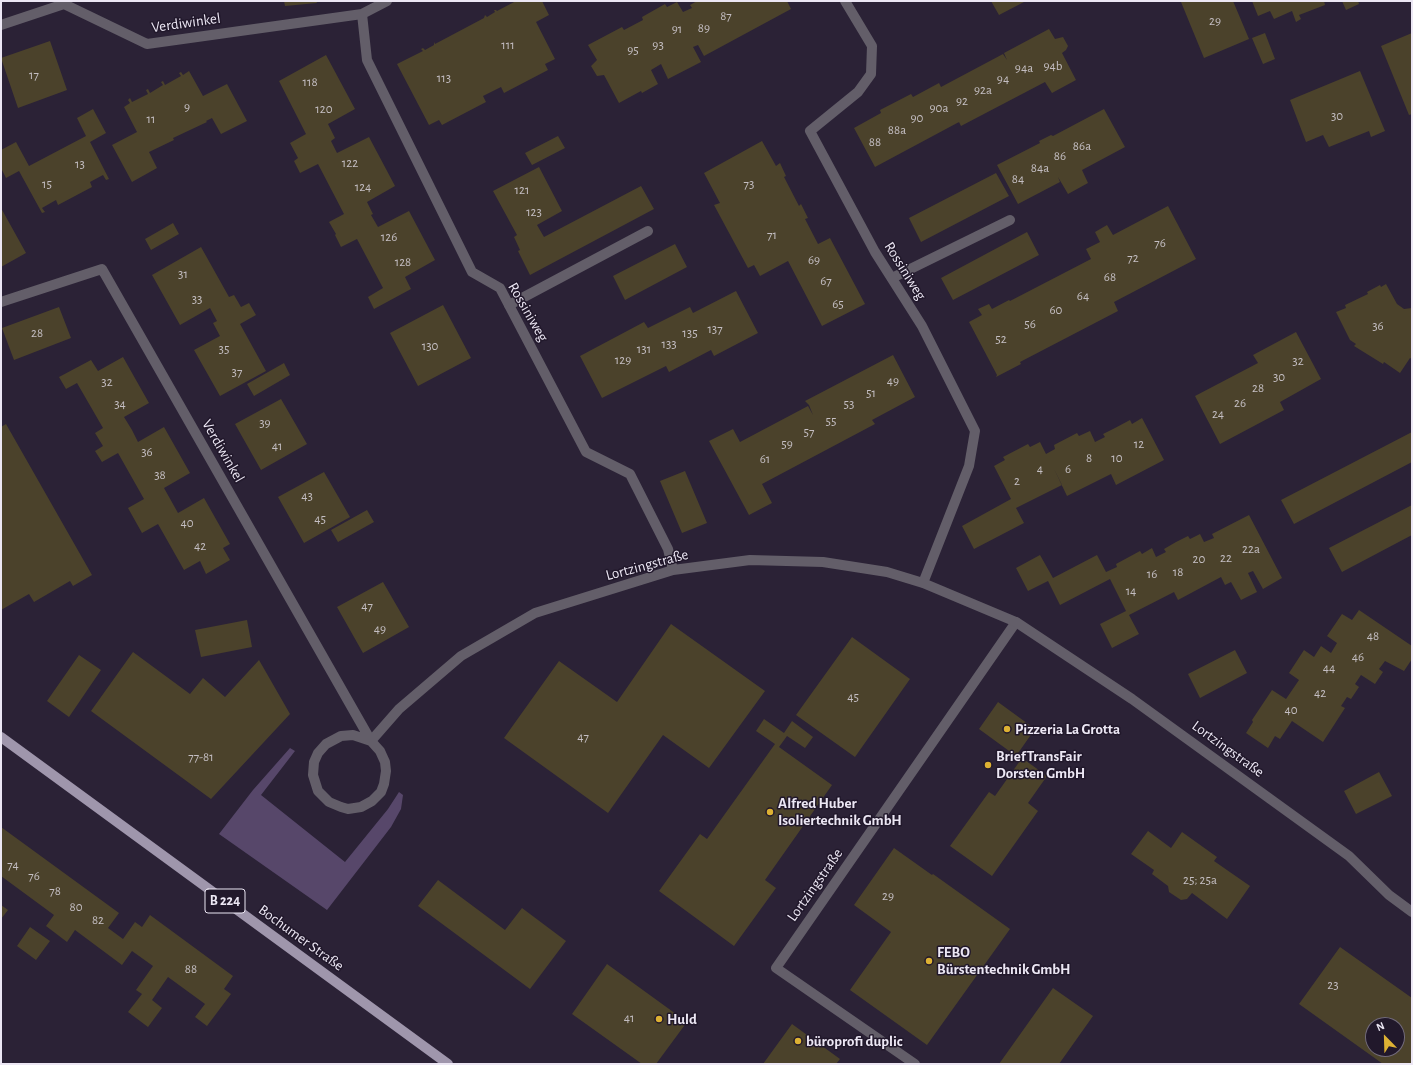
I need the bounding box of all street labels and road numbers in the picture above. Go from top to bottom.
street label: Verdiwinkel [150,9,222,37]
street label: Rossiniweg [880,239,930,303]
street label: Rossiniweg [504,279,552,345]
street label: Verdiwinkel [198,416,248,486]
street label: Lortzingstraße [604,545,690,585]
street label: Lortzingstraße [1188,717,1268,781]
street label: Lortzingstraße [783,845,847,925]
road number: B 224 [205,889,245,913]
street label: Bochumer Straße [255,901,347,975]

